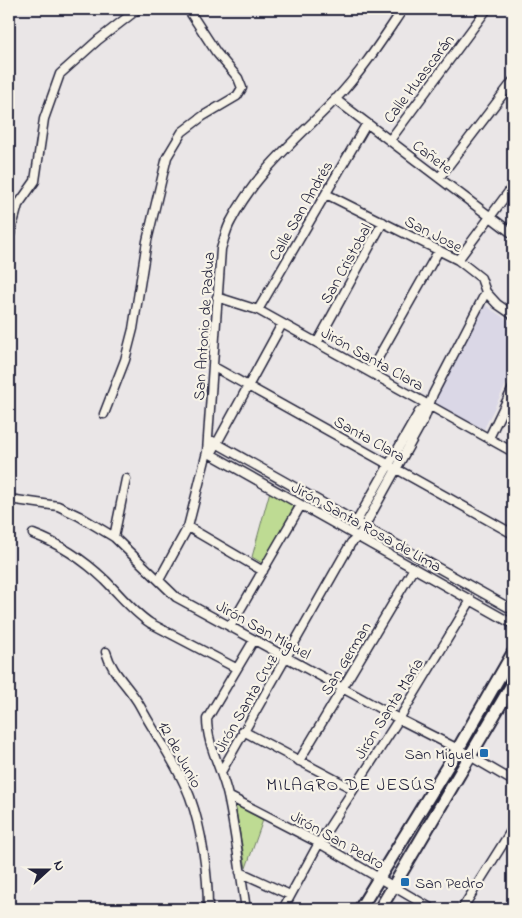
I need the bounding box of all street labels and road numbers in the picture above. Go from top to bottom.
street label: Calle Huascarán [378,30,461,129]
street label: Cañete [407,134,458,181]
street label: Calle San Andrés [263,157,340,265]
street label: San Jose [400,210,467,260]
street label: San Cristobal [315,219,379,309]
street label: San Antonio de Padua [188,251,222,401]
street label: Jirón Santa Clara [316,322,428,398]
street label: Santa Clara [329,410,409,469]
street label: Jirón Santa Rosa de Lima [286,476,446,579]
street label: Jirón San Miguel [211,595,315,667]
street label: San German [315,618,378,700]
street label: Jirón Santa Cruz [209,650,285,758]
street label: Jirón Santa María [349,654,430,764]
street label: 12 de Junio [151,717,207,793]
street label: Jirón San Pedro [286,805,389,877]

